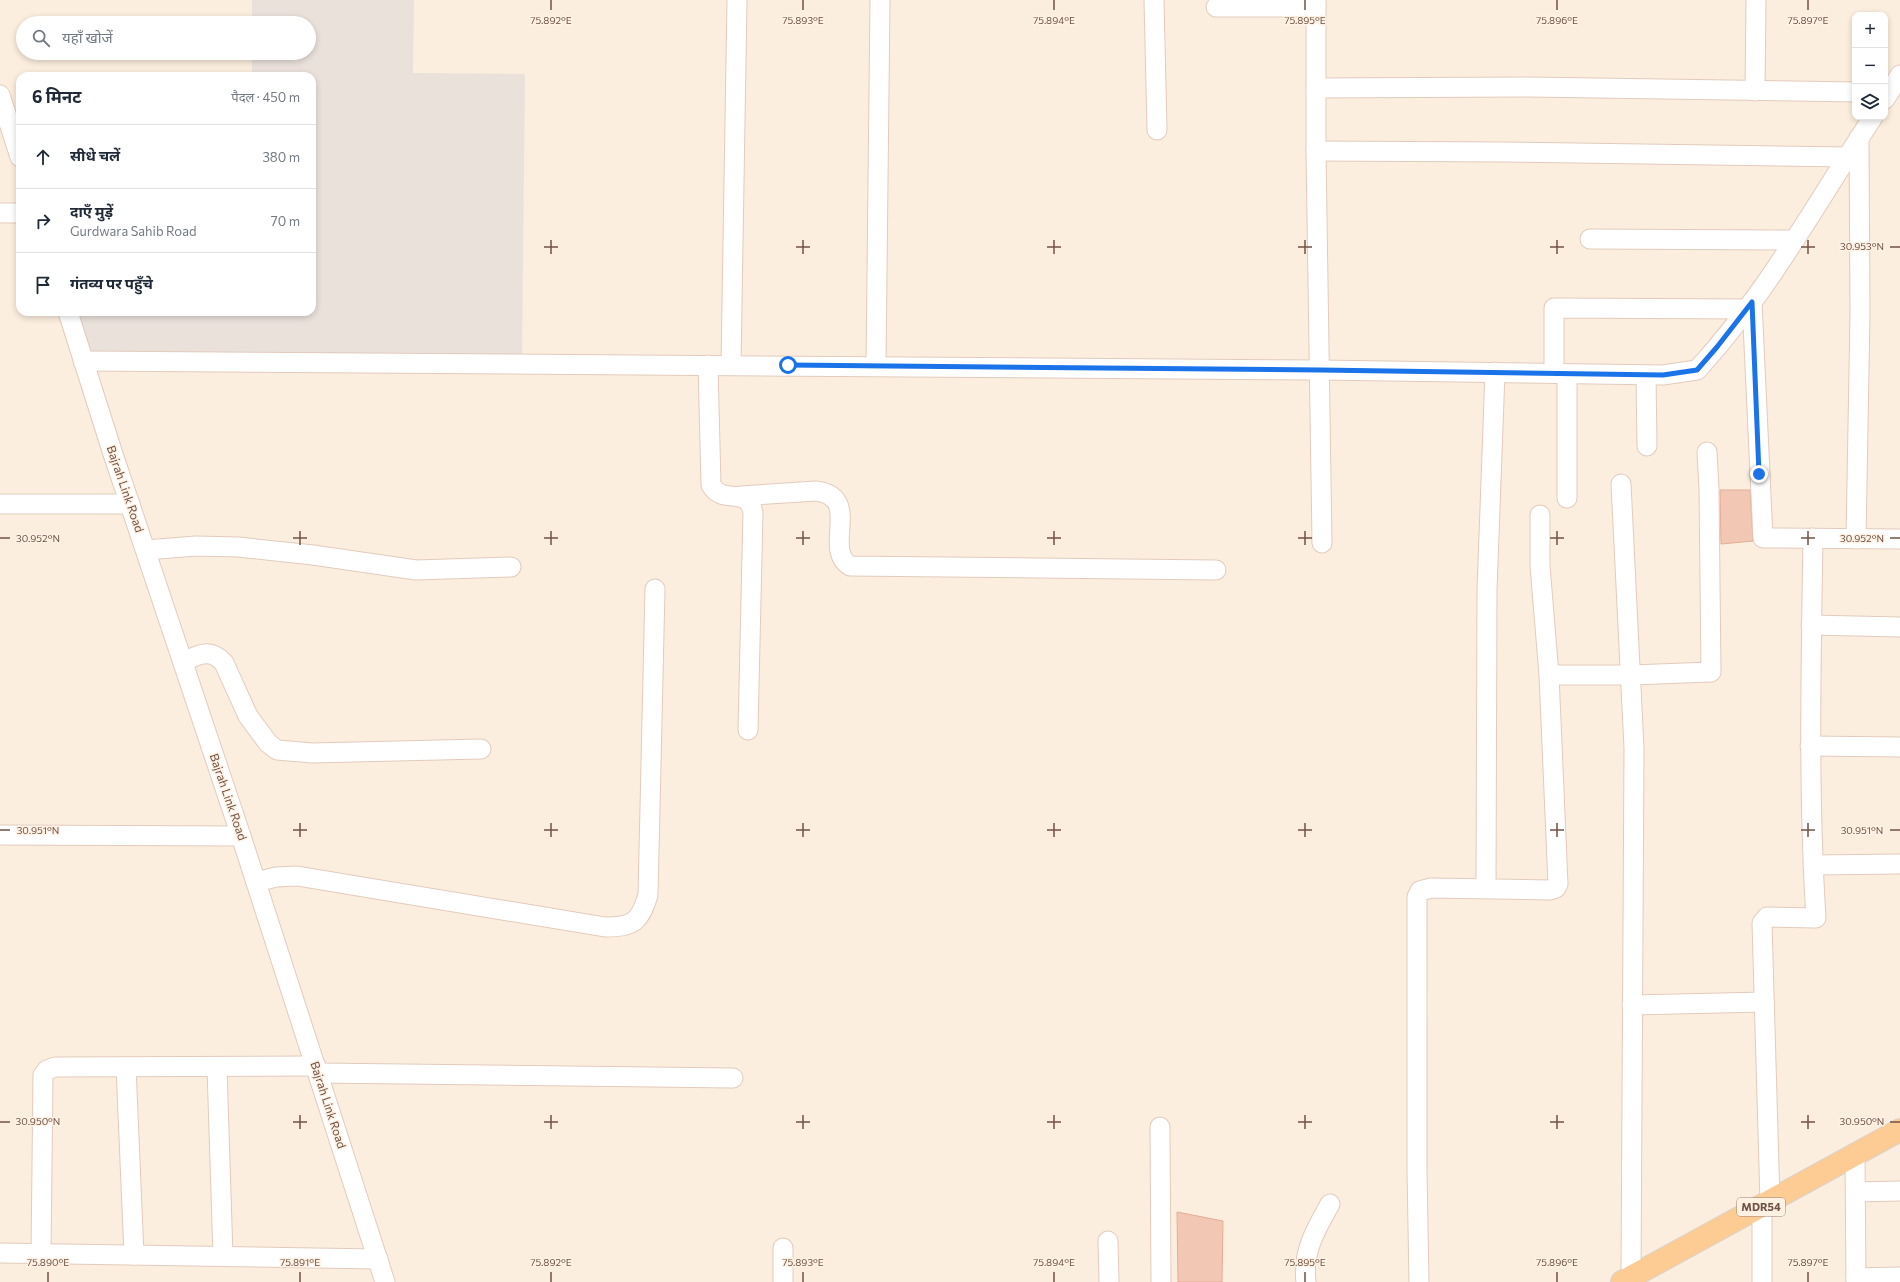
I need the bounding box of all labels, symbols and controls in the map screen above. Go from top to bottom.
map controls [1852,12,1888,120]
button: + [1852,12,1888,48]
text: 75.892°E [530,14,572,26]
text: 75.893°E [782,14,824,26]
text: 75.894°E [1033,14,1075,26]
text: 75.895°E [1284,14,1326,26]
text: 75.896°E [1536,14,1578,26]
text: 75.897°E [1787,14,1829,26]
search box [16,16,316,60]
icon: search [30,27,52,49]
text: यहाँ खोजें [62,28,113,46]
button: − [1852,48,1888,84]
button: layers [1852,84,1888,120]
text: 6 मिनट [32,86,81,107]
text: पैदल · 450 m [231,89,300,105]
icon: ahead [32,146,54,168]
text: सीधे चलें [70,146,120,164]
text: 380 m [262,149,300,165]
text: दाएँ मुड़ें [70,202,113,220]
icon: right [32,210,54,232]
text: 70 m [271,213,300,229]
text: Gurdwara Sahib Road [70,223,196,239]
text: 30.953°N [1840,240,1884,252]
icon: arrive [32,274,54,296]
text: गंतव्य पर पहुँचे [70,274,153,292]
route start [779,356,797,374]
street label: Bajrah Link Road [105,443,147,534]
route end [1750,465,1768,483]
text: 30.952°N [16,532,60,544]
text: 30.952°N [1840,532,1884,544]
street label: Bajrah Link Road [208,751,250,842]
text: 30.951°N [17,824,59,836]
text: 30.951°N [1841,824,1883,836]
street label: Bajrah Link Road [308,1059,350,1150]
text: 30.950°N [16,1115,60,1127]
text: 30.950°N [1840,1115,1884,1127]
road number: MDR54 [1737,1198,1785,1216]
text: 75.890°E [27,1256,69,1268]
text: 75.891°E [280,1256,320,1268]
text: 75.892°E [530,1256,572,1268]
text: 75.893°E [782,1256,824,1268]
text: 75.894°E [1033,1256,1075,1268]
text: 75.895°E [1284,1256,1326,1268]
text: 75.896°E [1536,1256,1578,1268]
text: 75.897°E [1787,1256,1829,1268]

